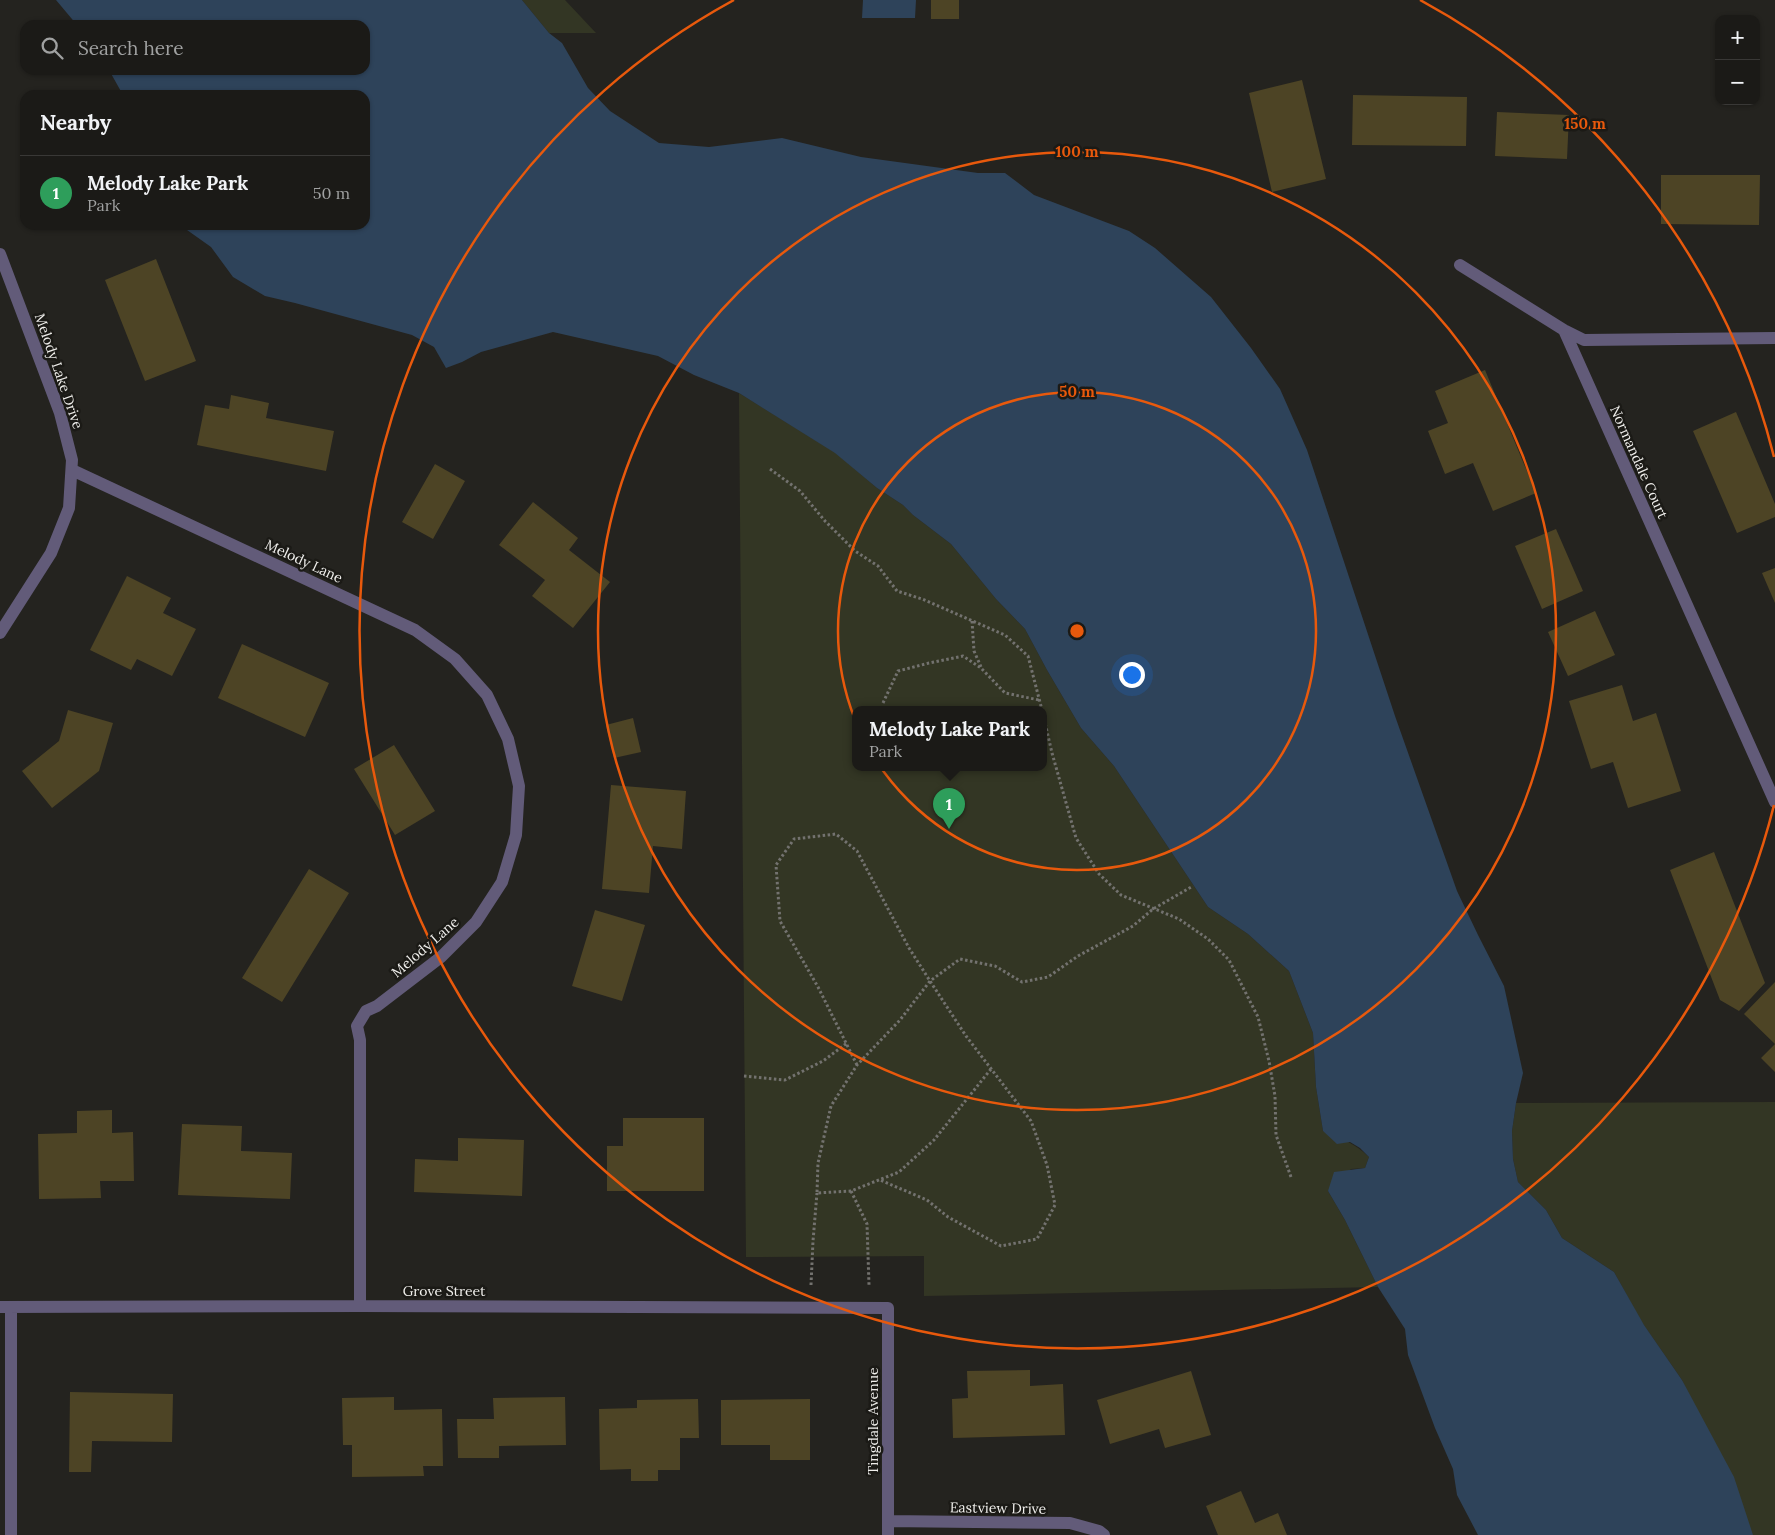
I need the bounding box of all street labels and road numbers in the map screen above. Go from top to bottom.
street label: Melody Lake Drive [31,311,87,432]
street label: Normandale Court [1606,403,1672,522]
street label: Melody Lane [262,535,346,587]
street label: Melody Lane [388,913,463,981]
street label: Grove Street [403,1282,486,1300]
street label: Tingdale Avenue [864,1367,882,1475]
street label: Eastview Drive [950,1498,1047,1518]

